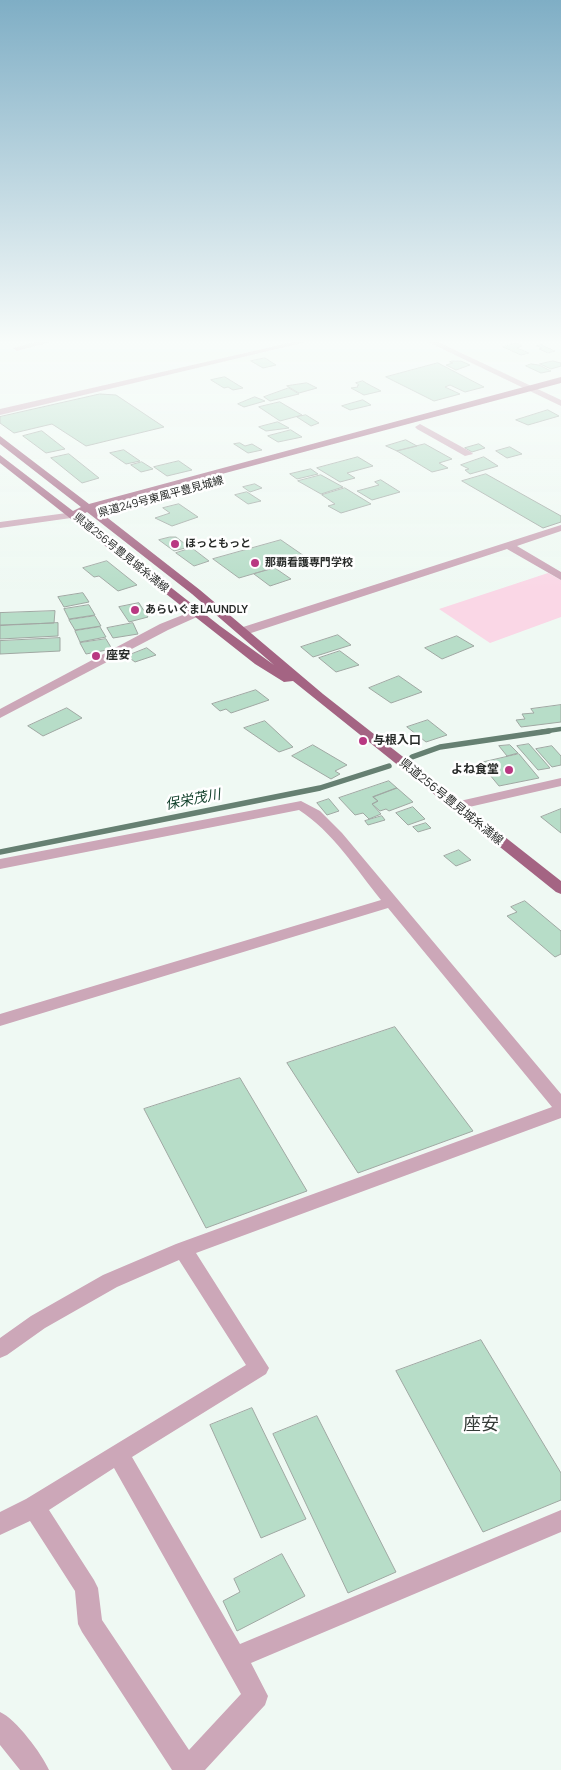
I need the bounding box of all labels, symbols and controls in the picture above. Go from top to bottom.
street label: 県道249号東風平豊見城線 [97,474,225,520]
street label: 県道256号豊見城糸満線 [71,511,171,595]
place label: ほっともっと [185,537,251,551]
marker: ほっともっと [169,538,181,550]
place label: 那覇看護専門学校 [265,556,353,570]
marker: 那覇看護専門学校 [249,557,261,569]
place label: あらいぐまLAUNDLY [145,603,248,617]
marker: あらいぐまLAUNDLY [129,604,141,616]
place label: 座安 [106,649,130,663]
marker: 座安 [90,650,102,662]
place label: 与根入口 [373,734,421,748]
marker: 与根入口 [357,735,369,747]
street label: 県道256号豊見城糸満線 [396,756,506,848]
place label: よね食堂 [451,763,499,777]
marker: よね食堂 [503,764,515,776]
water label: 保栄茂川 [164,786,222,814]
district label: 座安 [463,1414,499,1436]

